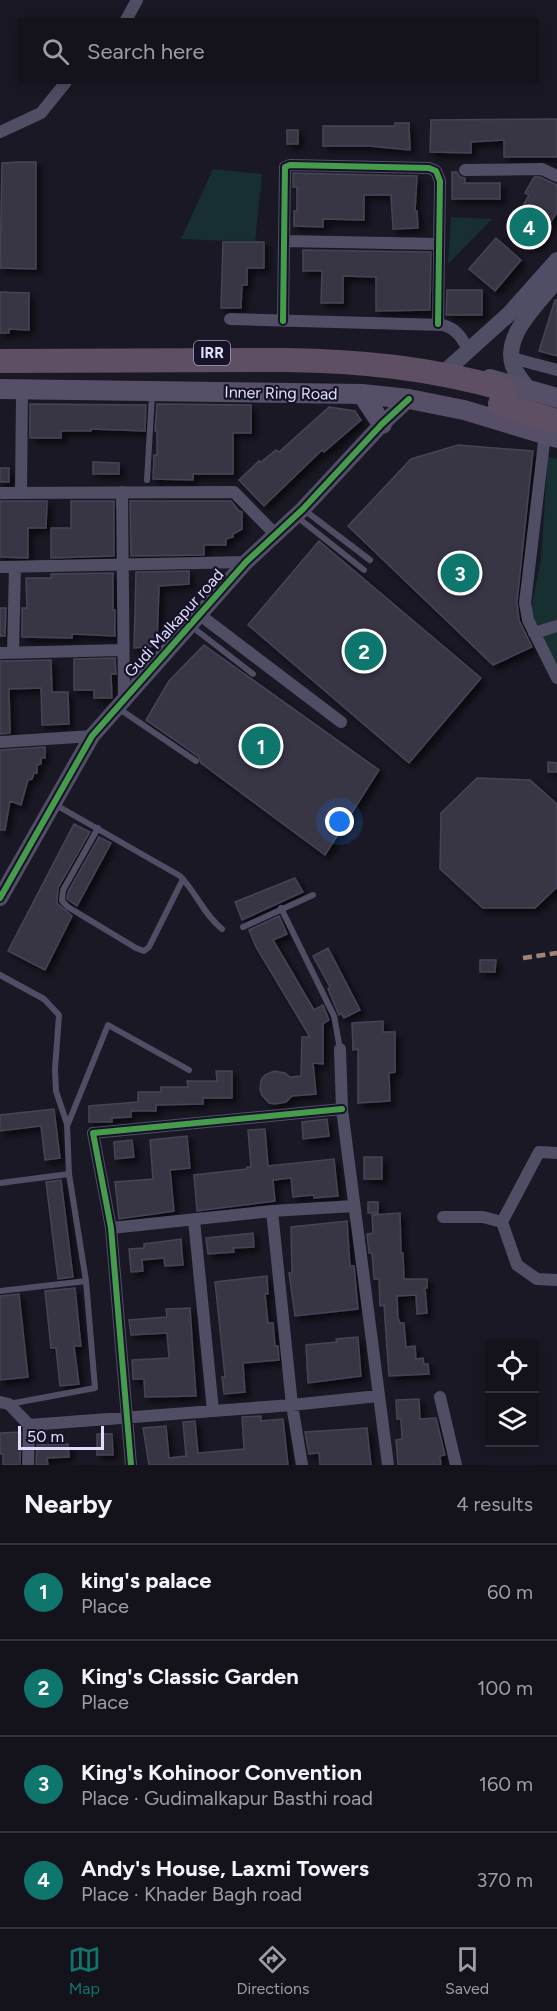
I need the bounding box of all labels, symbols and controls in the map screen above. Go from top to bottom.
search box [18,18,539,84]
icon: search [39,35,72,68]
text: Search here [87,38,205,65]
pin: 4 [510,204,548,250]
road number: IRR [194,341,230,365]
street label: Inner Ring Road [224,383,338,403]
pin: 3 [440,550,480,596]
street label: Gudi Malkapur road [120,565,228,681]
pin: 2 [344,628,384,674]
pin: 1 [242,724,280,768]
your location [325,807,354,836]
map controls [485,1339,539,1447]
button: locate [485,1339,539,1393]
button: layers [485,1393,539,1447]
scale bar [18,1423,104,1450]
text: 50 m [27,1427,64,1446]
text: Nearby [24,1488,112,1520]
text: 4 results [456,1492,533,1516]
text: king's palace [81,1567,211,1594]
text: 1 [39,1580,48,1604]
text: 60 m [487,1580,533,1604]
text: Place [81,1594,129,1618]
text: King's Classic Garden [81,1663,299,1690]
text: 2 [38,1676,49,1700]
text: 100 m [477,1676,533,1700]
text: Place [81,1690,129,1714]
text: King's Kohinoor Convention [81,1759,362,1786]
text: 3 [38,1772,49,1796]
text: 160 m [479,1772,533,1796]
text: Place · Gudimalkapur Basthi road [81,1786,373,1810]
text: Andy's House, Laxmi Towers [81,1855,369,1882]
text: 4 [37,1868,50,1892]
text: 370 m [477,1868,533,1892]
text: Place · Khader Bagh road [81,1882,302,1906]
tab: Map [68,1943,101,1998]
tab: Directions [236,1943,309,1998]
tab: Saved [445,1943,489,1998]

